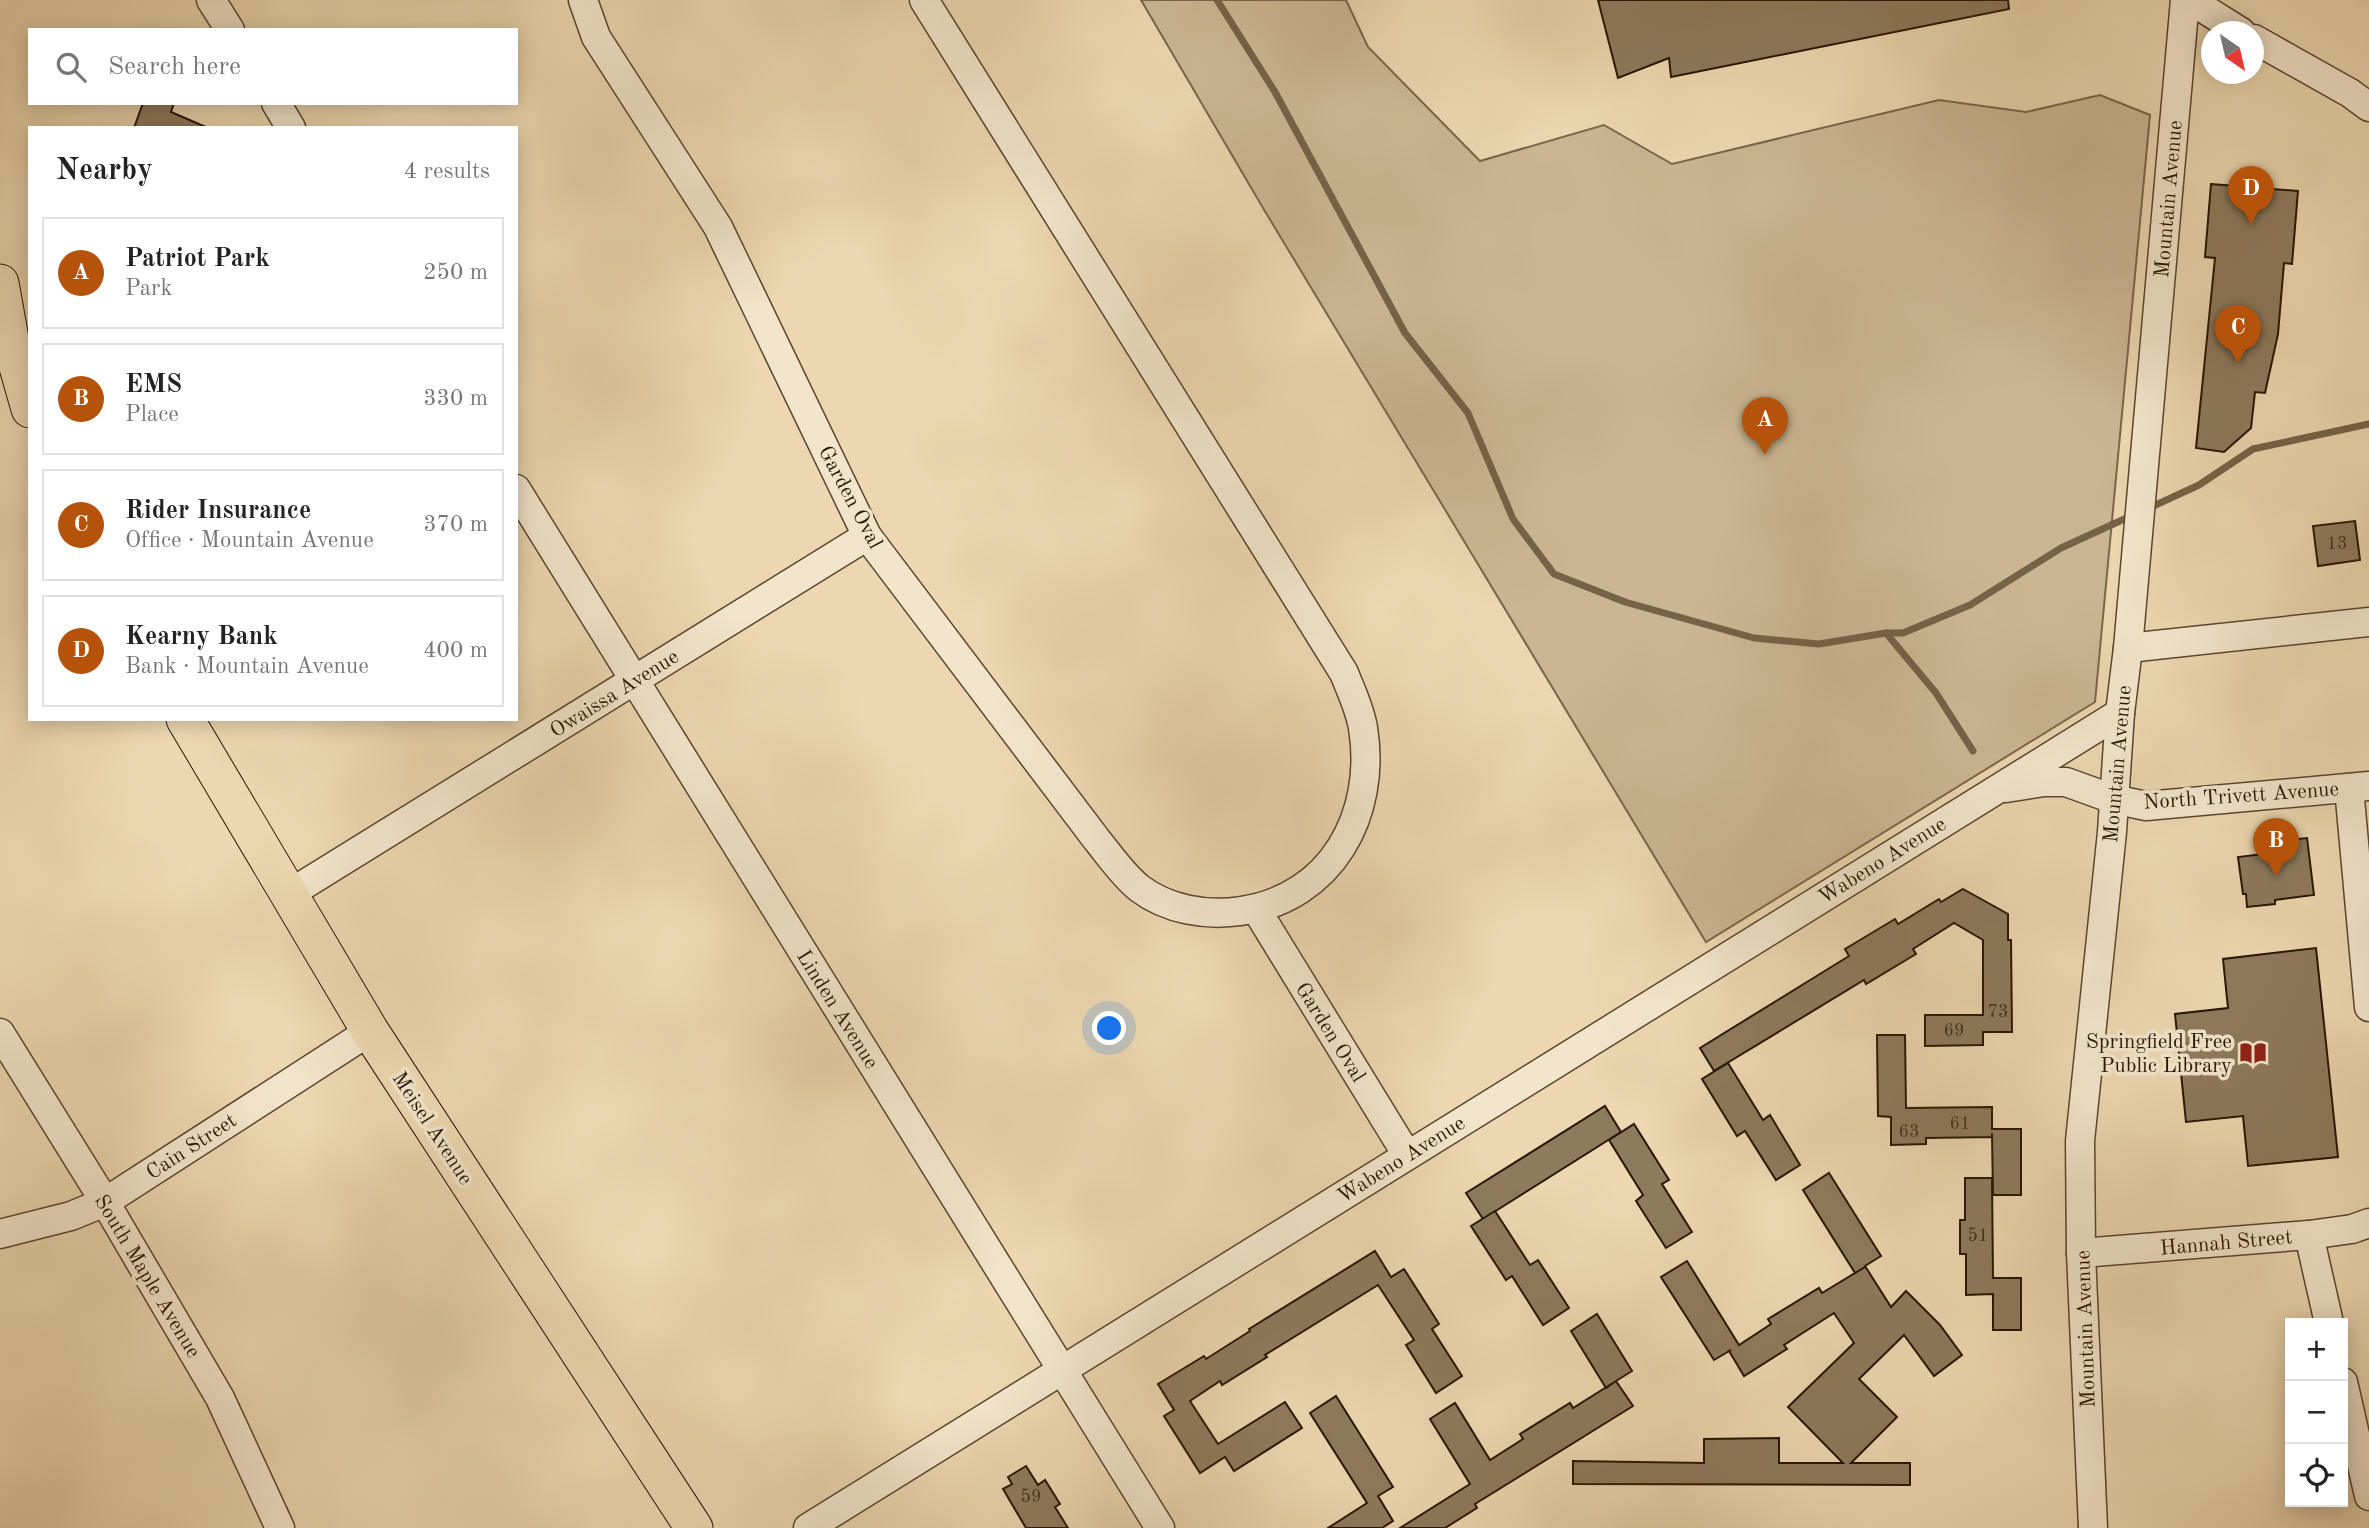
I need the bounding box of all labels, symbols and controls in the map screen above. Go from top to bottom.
north arrow [2201,21,2264,84]
search box [28,28,518,105]
icon: search [52,48,90,86]
text: Search here [108,54,241,80]
street label: Mountain Avenue [2152,120,2187,279]
text: Nearby [56,156,153,186]
text: 4 results [404,160,490,183]
pin: D [2228,166,2274,224]
text: Patriot Park [125,246,270,272]
text: A [72,261,90,284]
text: 250 m [423,261,488,284]
text: Park [125,277,172,300]
pin: C [2215,305,2261,363]
text: EMS [125,372,182,398]
text: B [73,387,89,410]
text: 330 m [423,387,488,410]
pin: A [1742,397,1788,455]
text: Place [125,403,179,426]
street label: Garden Oval [814,443,886,553]
text: Rider Insurance [125,498,311,524]
text: C [73,513,89,536]
text: 370 m [423,513,488,536]
text: Office · Mountain Avenue [125,529,374,552]
house number: 13 [2327,535,2347,553]
text: Kearny Bank [125,624,278,650]
text: D [72,639,90,662]
text: 400 m [423,639,488,662]
street label: Owaissa Avenue [547,646,683,742]
text: Bank · Mountain Avenue [125,655,369,678]
street label: Mountain Avenue [2101,685,2136,844]
street label: North Trivett Avenue [2143,779,2340,814]
street label: Wabeno Avenue [1815,814,1950,909]
pin: B [2253,818,2299,876]
street label: Linden Avenue [792,947,882,1073]
street label: Garden Oval [1291,979,1369,1087]
house number: 73 [1988,1003,2008,1021]
your location [1092,1011,1126,1045]
house number: 69 [1944,1022,1964,1040]
place label: Springfield Free Public Library [2086,1032,2232,1077]
library icon: Springfield Free Public Library [2238,1038,2268,1068]
street label: Meisel Avenue [388,1069,476,1189]
street label: Cain Street [143,1110,241,1184]
street label: Wabeno Avenue [1334,1113,1469,1208]
house number: 61 [1950,1115,1970,1133]
house number: 63 [1899,1123,1919,1141]
street label: South Maple Avenue [90,1192,204,1362]
house number: 51 [1968,1227,1988,1245]
street label: Hannah Street [2159,1227,2293,1260]
street label: Mountain Avenue [2073,1250,2100,1408]
map controls [2285,1318,2348,1507]
button: + [2285,1318,2348,1381]
button: − [2285,1381,2348,1444]
button: locate [2285,1444,2348,1507]
house number: 59 [1021,1488,1041,1506]

